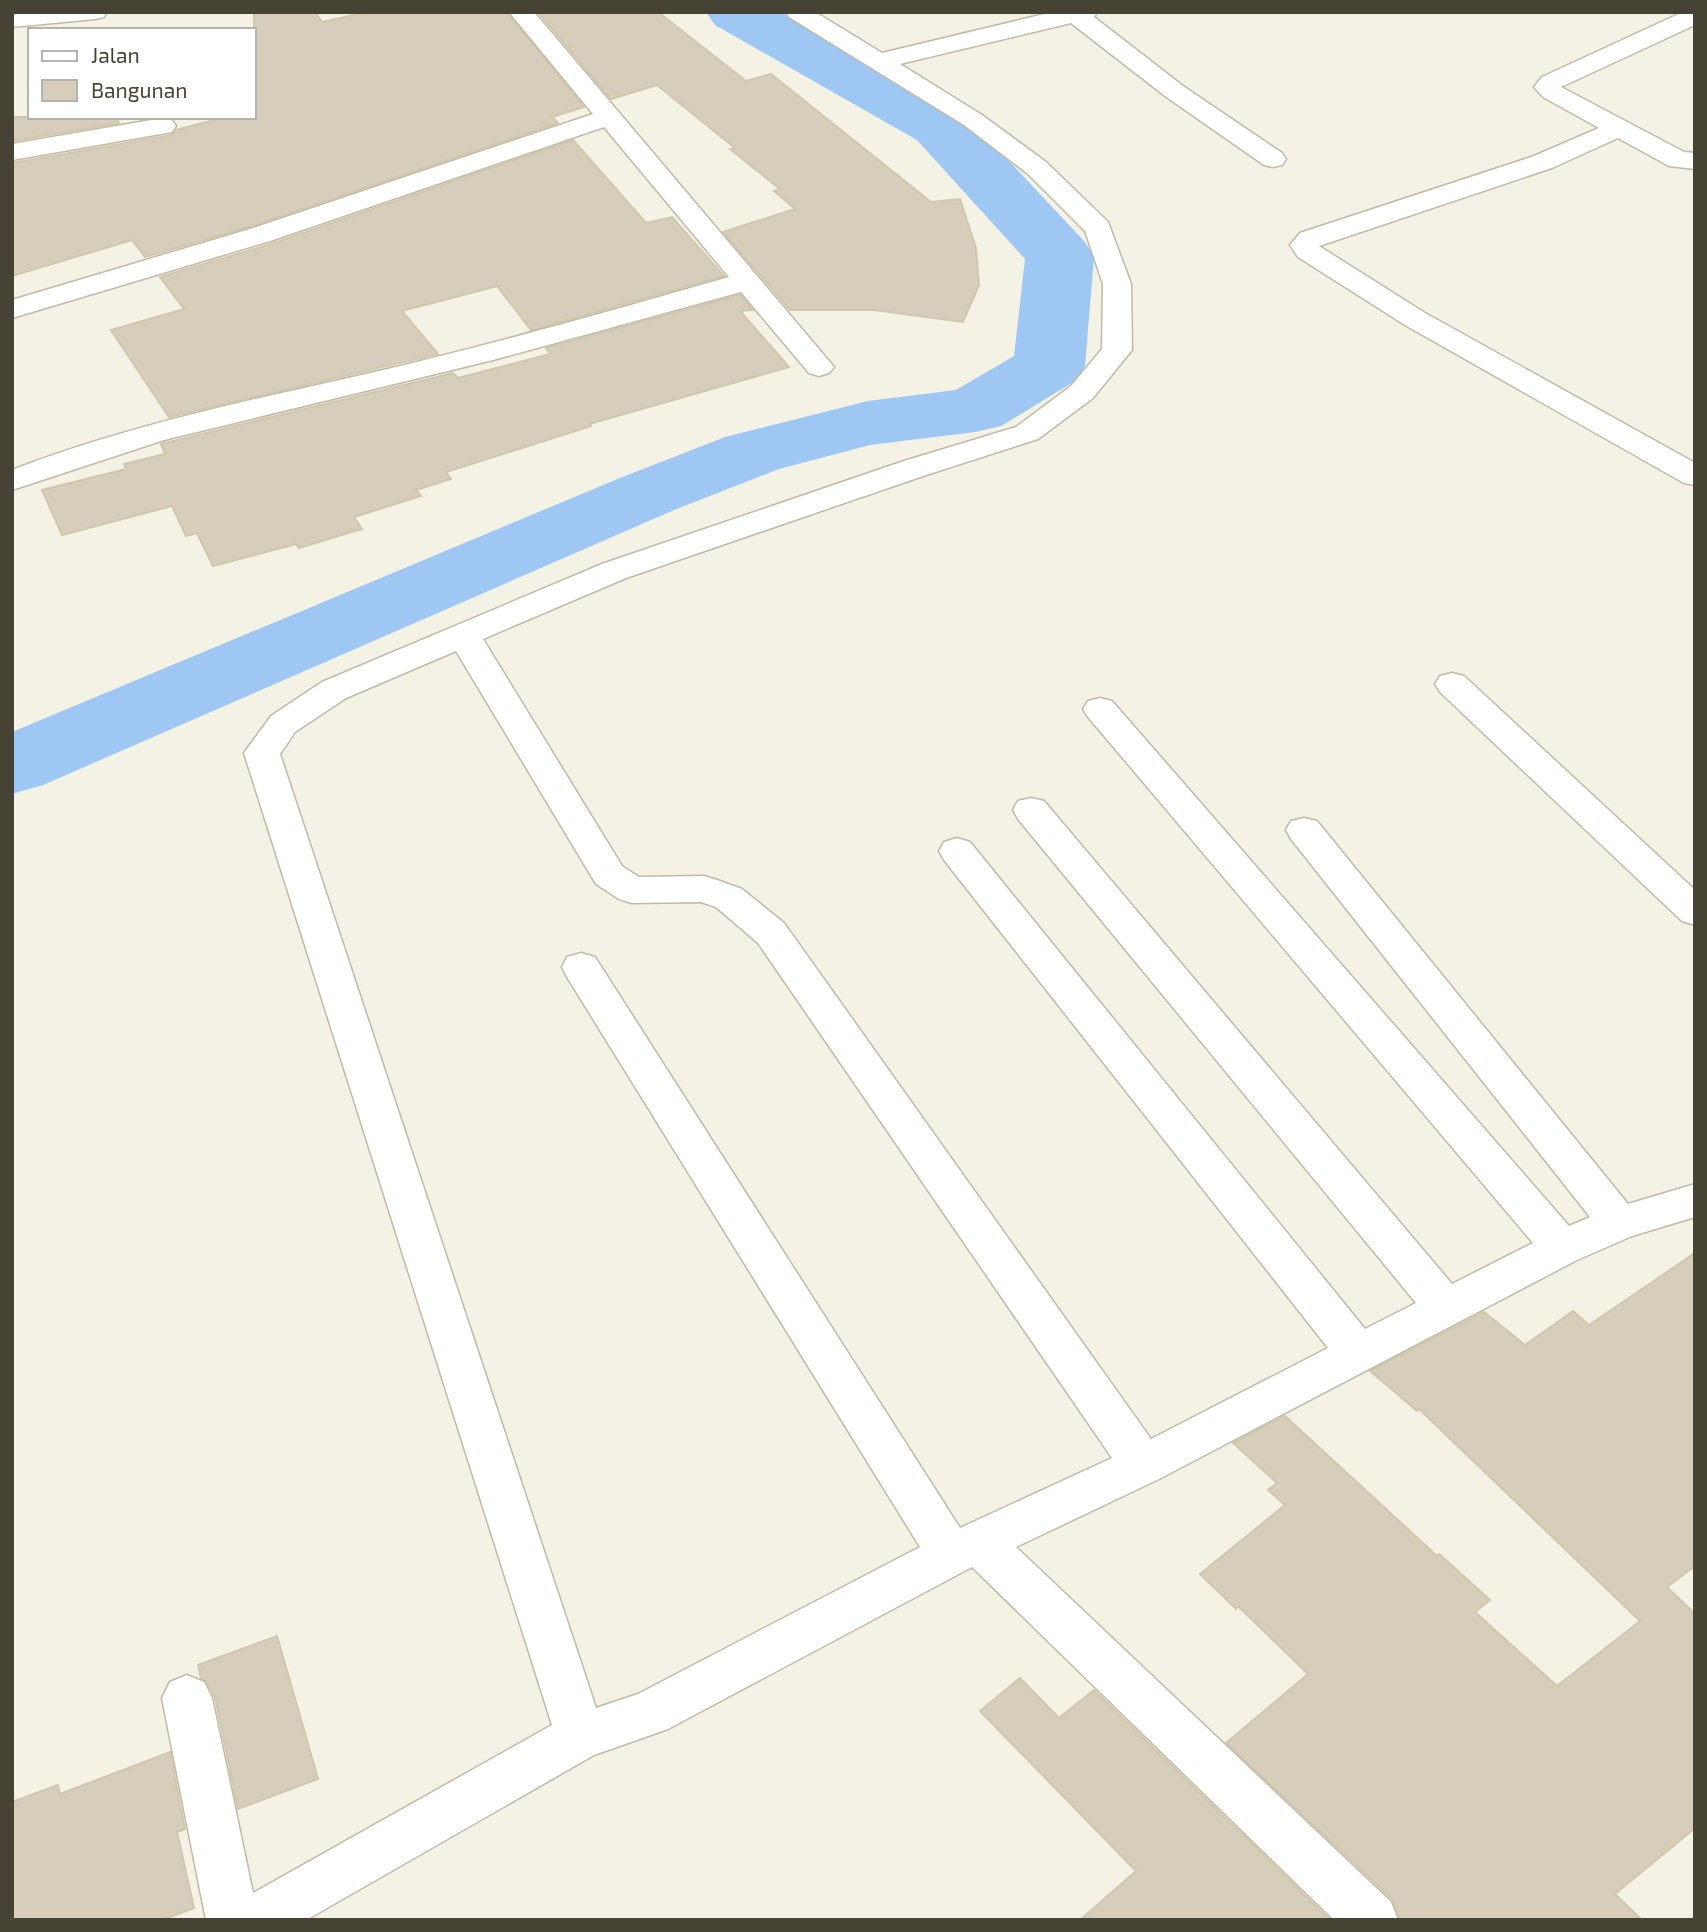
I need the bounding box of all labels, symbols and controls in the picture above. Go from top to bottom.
legend [28,28,256,119]
text: Jalan [91,42,140,67]
text: Bangunan [91,77,187,102]

